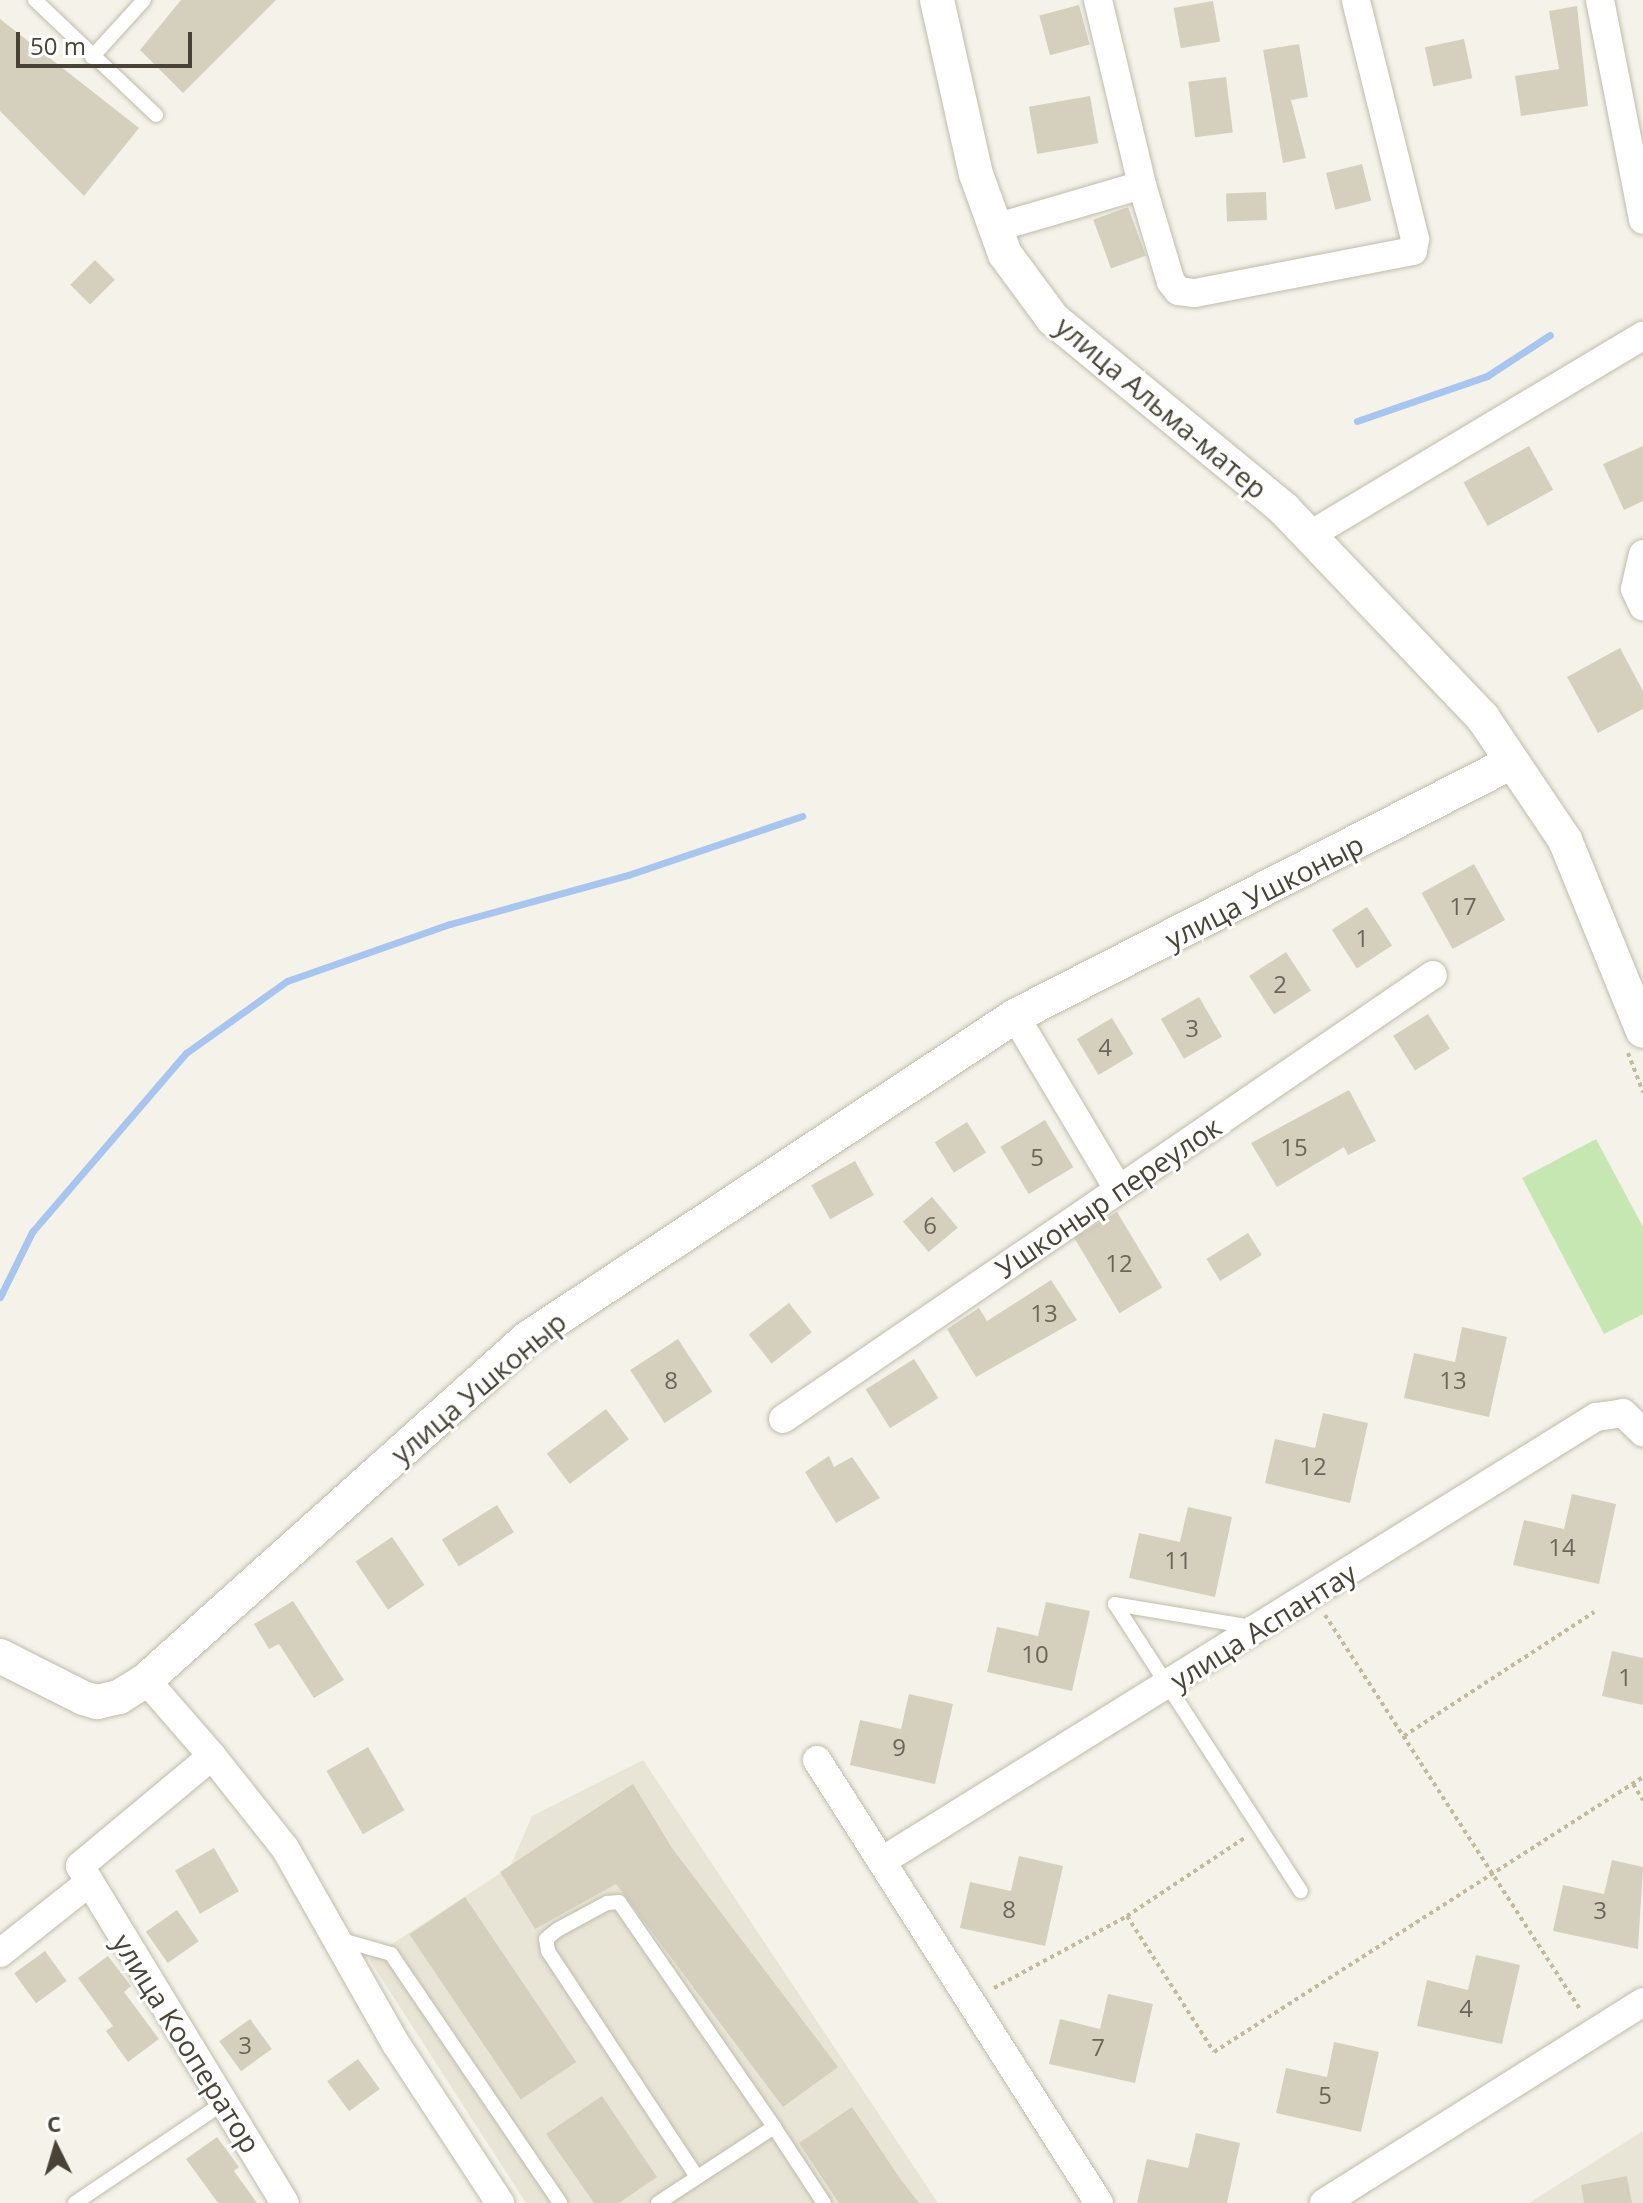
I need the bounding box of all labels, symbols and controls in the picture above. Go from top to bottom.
scale bar [20,16,196,66]
text: 50 m [30,29,86,62]
street label: улица Альма-матер [1049,309,1275,505]
street label: улица Ушконыр [1159,827,1369,955]
house number: 17 [1449,892,1477,920]
house number: 1 [1355,924,1369,952]
house number: 2 [1273,970,1287,998]
house number: 3 [1185,1014,1199,1042]
house number: 4 [1098,1033,1112,1061]
street label: Ушконыр переулок [989,1109,1227,1285]
house number: 15 [1280,1133,1308,1161]
house number: 5 [1030,1143,1044,1171]
house number: 6 [923,1211,937,1239]
house number: 12 [1105,1249,1133,1277]
house number: 13 [1030,1299,1058,1327]
street label: улица Ушконыр [384,1304,572,1470]
house number: 8 [664,1366,678,1394]
house number: 13 [1439,1366,1467,1394]
house number: 12 [1299,1452,1327,1480]
house number: 14 [1548,1533,1576,1561]
house number: 11 [1164,1546,1192,1574]
street label: улица Аспантау [1164,1555,1362,1697]
house number: 10 [1021,1640,1049,1668]
house number: 1 [1618,1663,1632,1691]
house number: 9 [892,1733,906,1761]
house number: 8 [1002,1895,1016,1923]
house number: 3 [1593,1896,1607,1924]
street label: улица Кооператор [106,1927,268,2159]
house number: 4 [1459,1994,1473,2022]
house number: 3 [238,2031,252,2059]
house number: 7 [1091,2033,1105,2061]
house number: 5 [1318,2081,1332,2109]
north arrow [16,2107,96,2187]
text: С [46,2108,62,2139]

